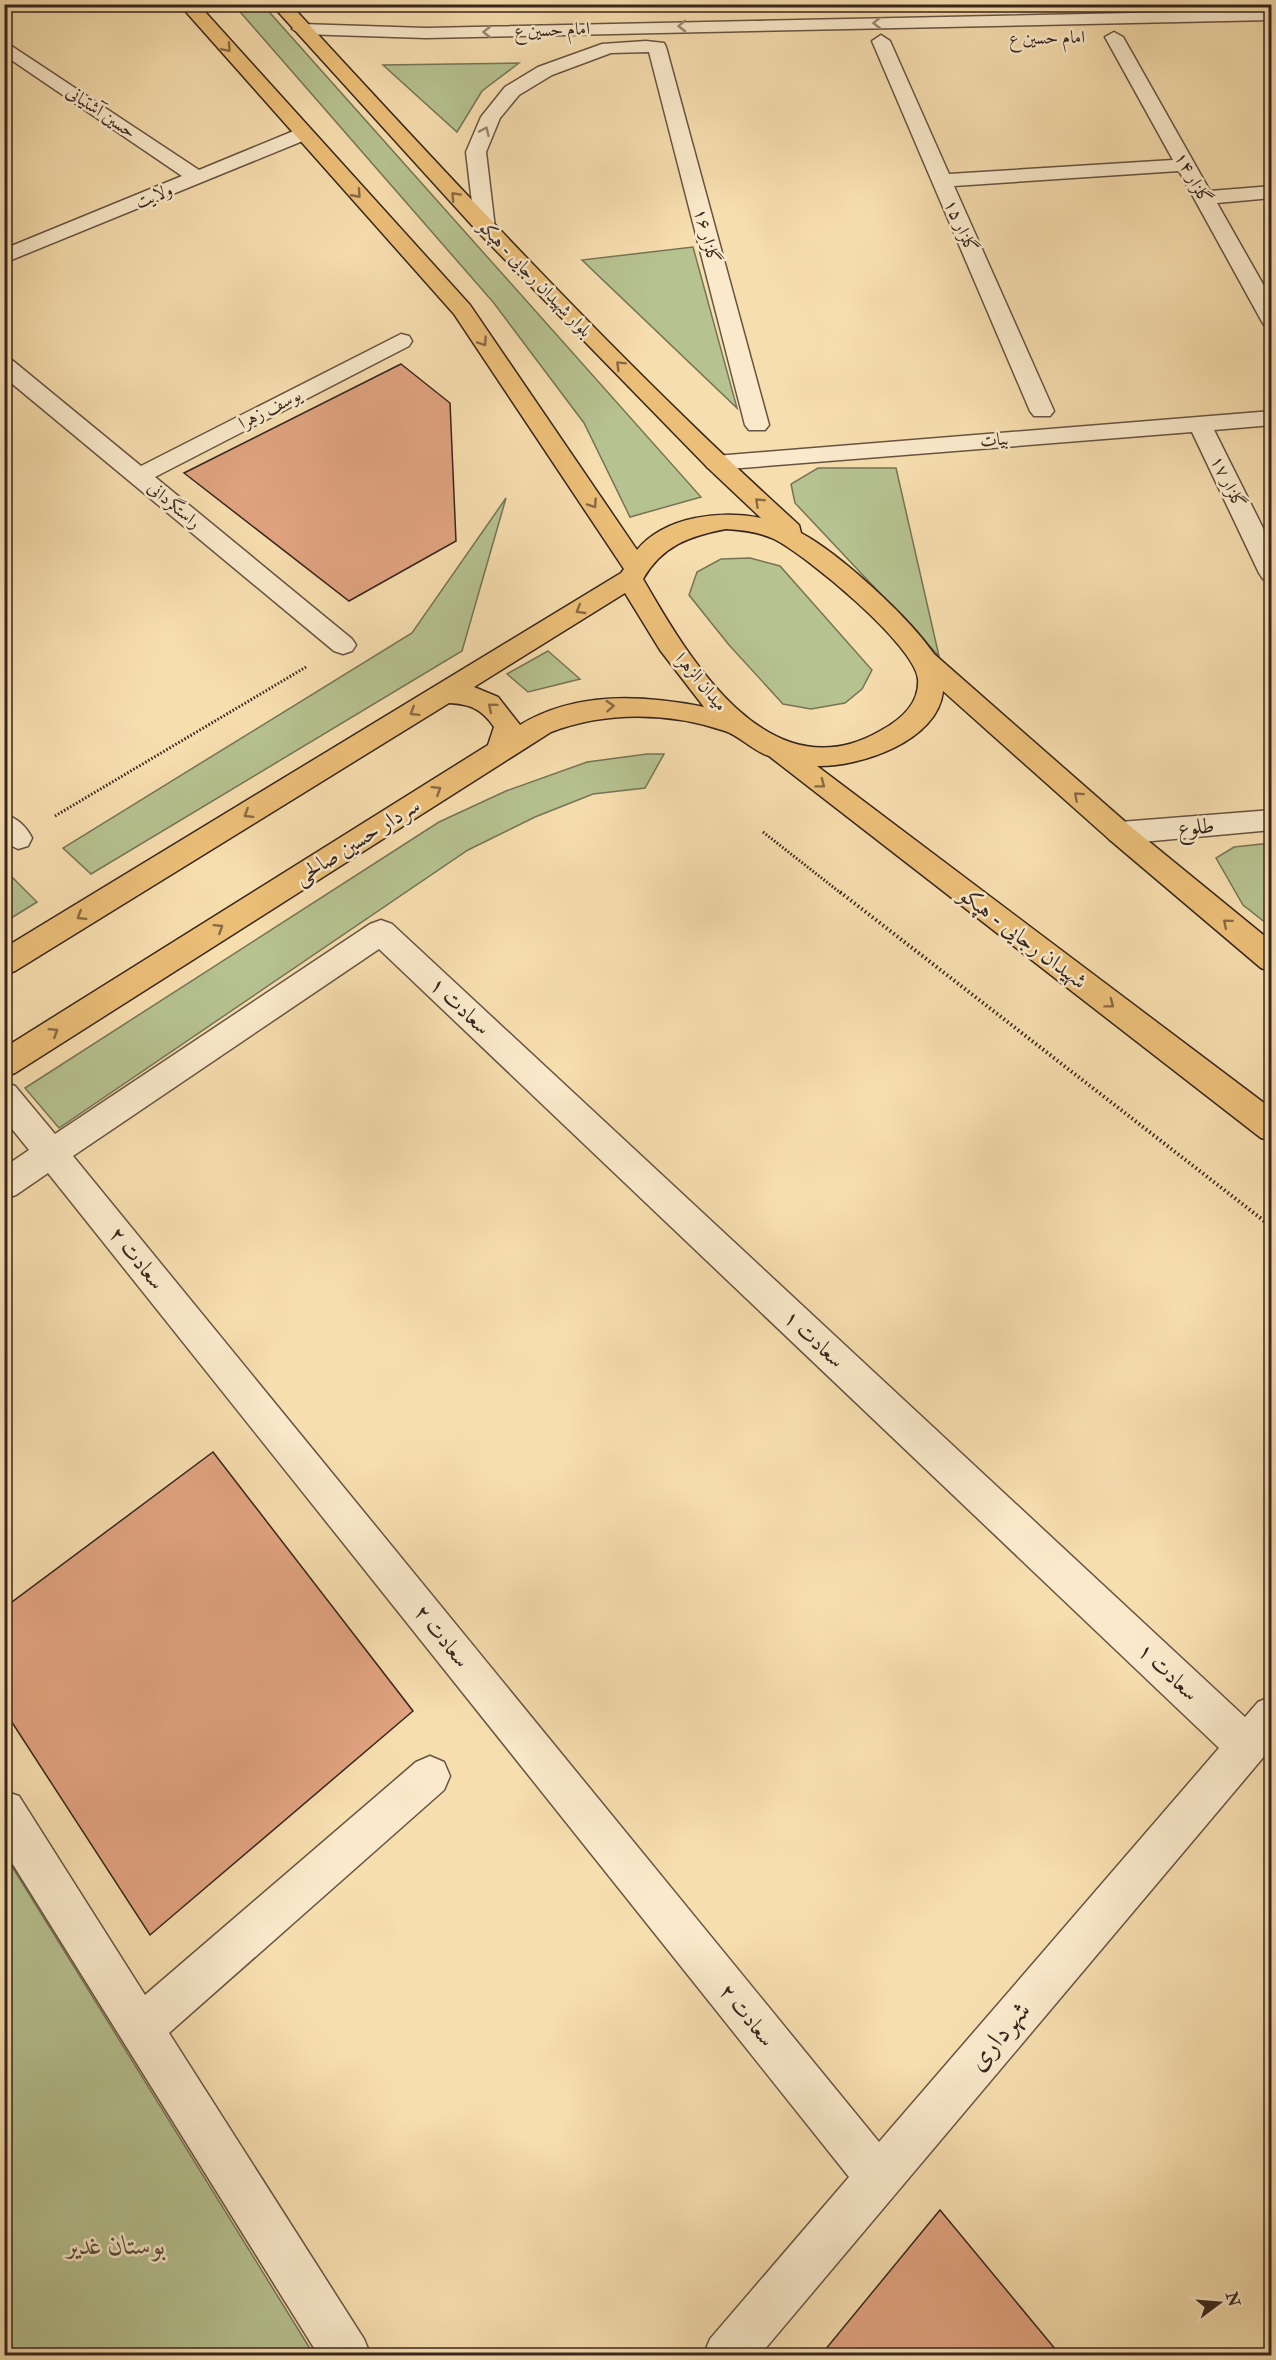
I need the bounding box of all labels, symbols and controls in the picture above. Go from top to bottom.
street label: امام حسین ع [514,17,591,47]
one-way arrow [873,17,882,29]
one-way arrow [678,20,687,32]
one-way arrow [483,25,492,38]
street label: امام حسین ع [1009,26,1085,54]
one-way arrow [220,41,231,52]
street label: حسین آشتیانی [62,80,140,144]
one-way arrow [478,126,490,137]
street label: گلزار ۱۴ [1169,148,1217,208]
street label: ولایت [132,178,176,214]
one-way arrow [350,187,361,198]
one-way arrow [451,192,462,202]
street label: گلزار ۱۵ [939,196,983,256]
street label: گلزار ۱۶ [689,206,725,266]
street label: بلوار شهیدان رجایی - هپکو [472,214,597,342]
one-way arrow [476,335,487,346]
one-way arrow [617,362,628,373]
street label: یوسف زهرا [235,383,307,434]
street label: بیات [979,427,1009,453]
street label: گلزار ۱۷ [1205,452,1251,512]
street label: راستگردانی [143,476,205,534]
one-way arrow [585,497,596,508]
one-way arrow [755,499,766,510]
one-way arrow [576,602,586,614]
street label: میدان الزهرا [670,648,732,716]
one-way arrow [605,700,614,713]
one-way arrow [488,703,499,714]
one-way arrow [410,704,420,716]
one-way arrow [815,777,826,788]
one-way arrow [431,786,441,798]
street label: سردار حسین صالحی [289,791,426,892]
one-way arrow [1074,792,1085,803]
one-way arrow [243,806,254,817]
street label: طلوع [1176,811,1216,847]
street label: شهیدان رجایی - هپکو [951,880,1093,996]
one-way arrow [77,908,87,920]
one-way arrow [1223,919,1234,930]
one-way arrow [213,924,223,936]
street label: سعادت ۱ [424,971,496,1041]
one-way arrow [1103,997,1114,1008]
one-way arrow [48,1028,58,1040]
street label: سعادت ۲ [103,1221,171,1295]
street label: سعادت ۱ [778,1304,850,1374]
street label: سعادت ۲ [408,1599,476,1673]
street label: سعادت ۱ [1132,1637,1204,1707]
street label: سعادت ۲ [713,1978,781,2052]
street label: شهرداری [961,1995,1037,2077]
park label: بوستان غدیر [64,2229,166,2262]
north arrow [1189,2273,1249,2333]
text: N [1221,2289,1244,2309]

